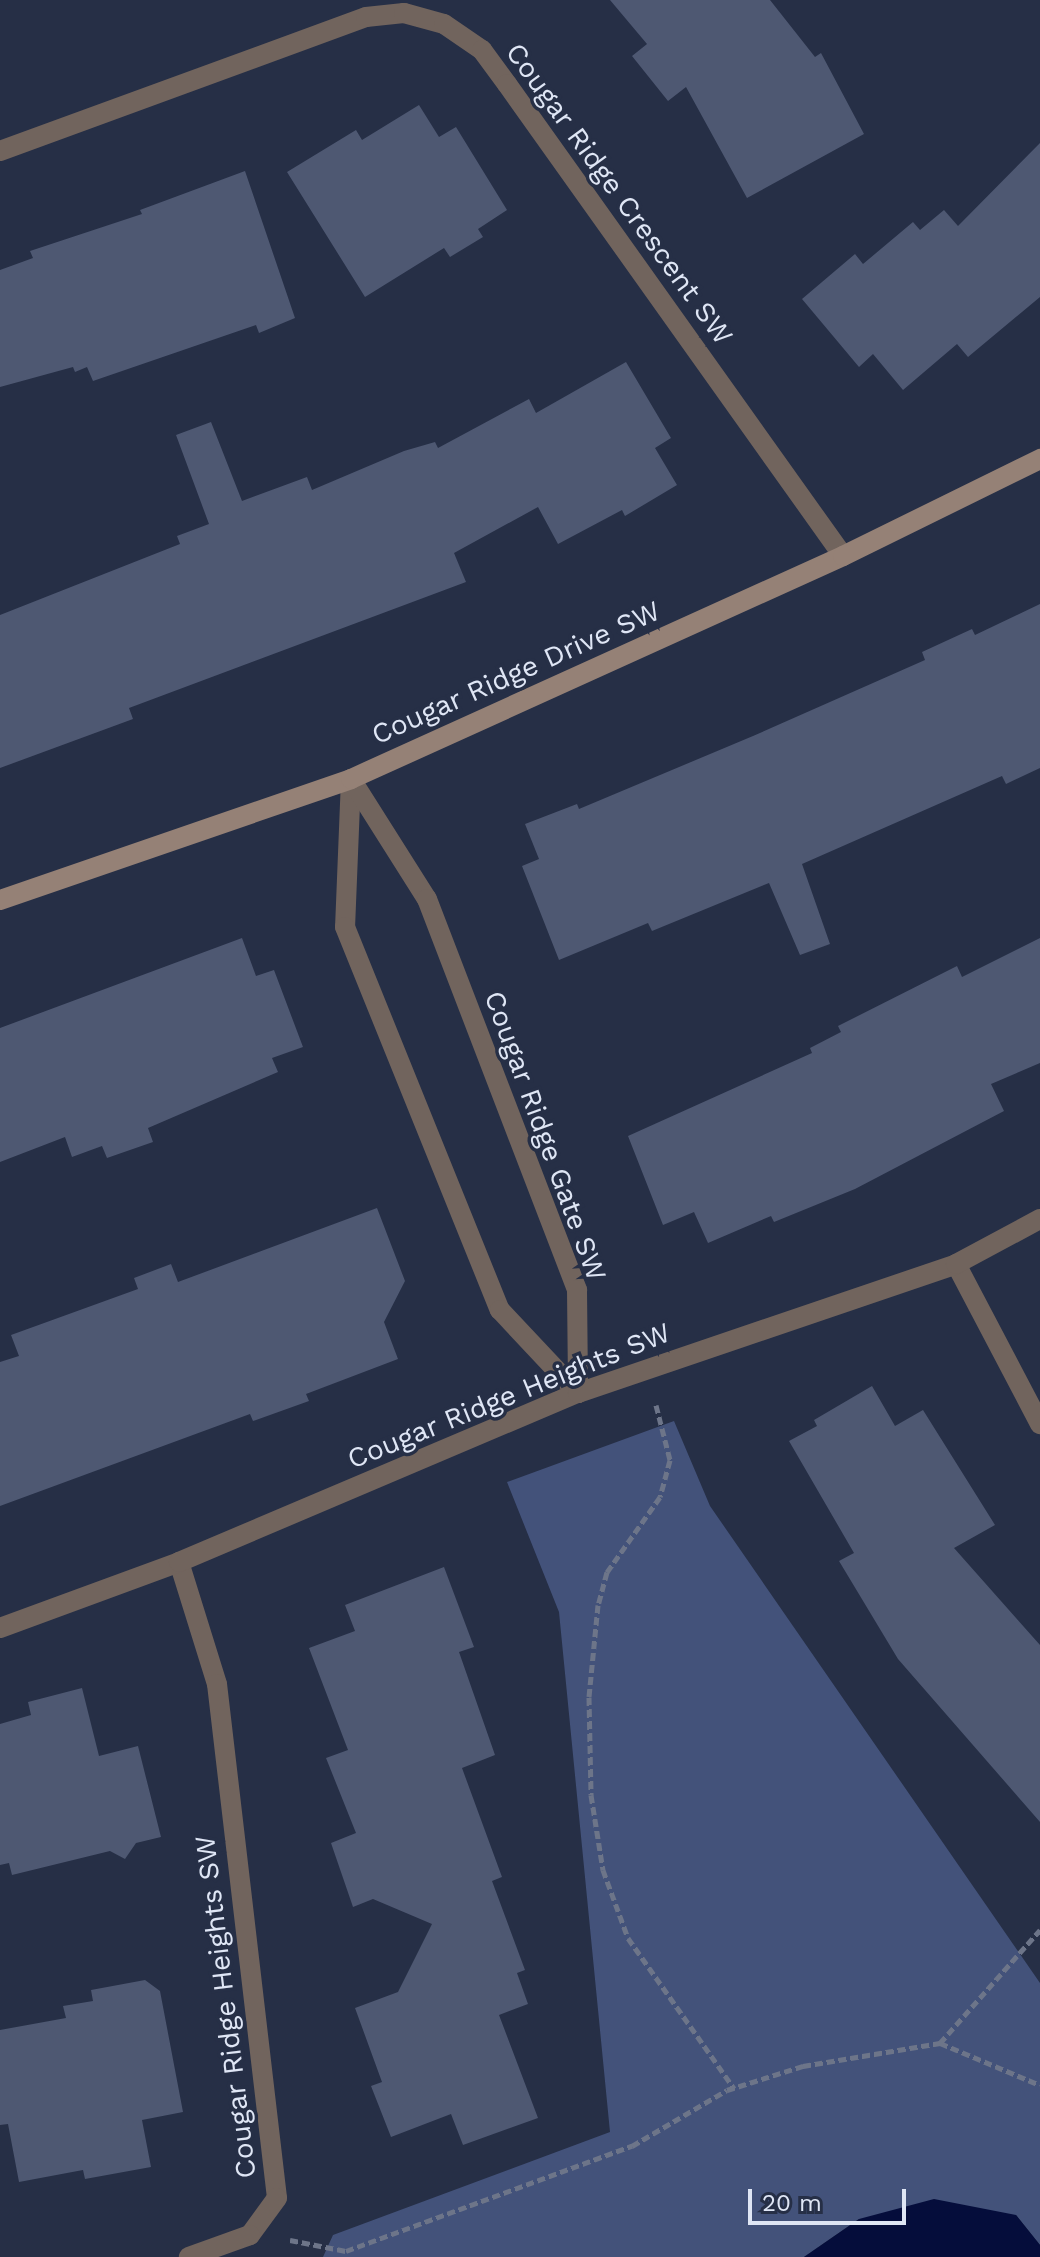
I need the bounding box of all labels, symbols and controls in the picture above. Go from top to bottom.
street label: Cougar Ridge Crescent SW [498,36,740,352]
street label: Cougar Ridge Drive SW [366,594,666,752]
street label: Cougar Ridge Gate SW [477,986,613,1286]
street label: Cougar Ridge Heights SW [342,1316,676,1476]
street label: Cougar Ridge Heights SW [188,1833,264,2181]
scale bar [752,2173,910,2223]
text: 20 m [762,2189,822,2217]

